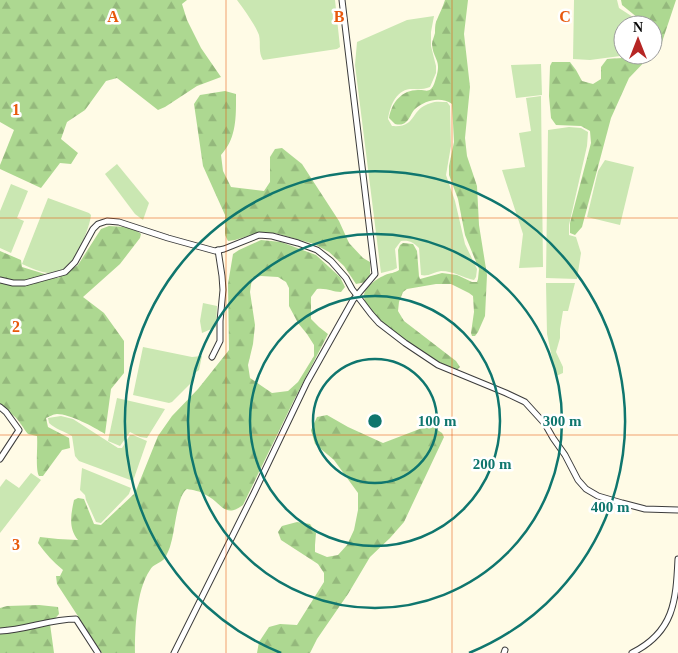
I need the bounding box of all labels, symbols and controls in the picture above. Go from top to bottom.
text: A [107,8,119,25]
text: B [334,8,345,25]
text: C [559,8,571,25]
north arrow [613,15,663,65]
text: N [633,20,643,35]
text: 1 [12,101,20,118]
text: 2 [12,318,20,335]
centre of rings [366,412,384,430]
text: 100 m [418,413,457,429]
text: 300 m [543,413,582,429]
text: 200 m [473,456,512,472]
text: 400 m [591,499,630,515]
text: 3 [12,536,20,553]

